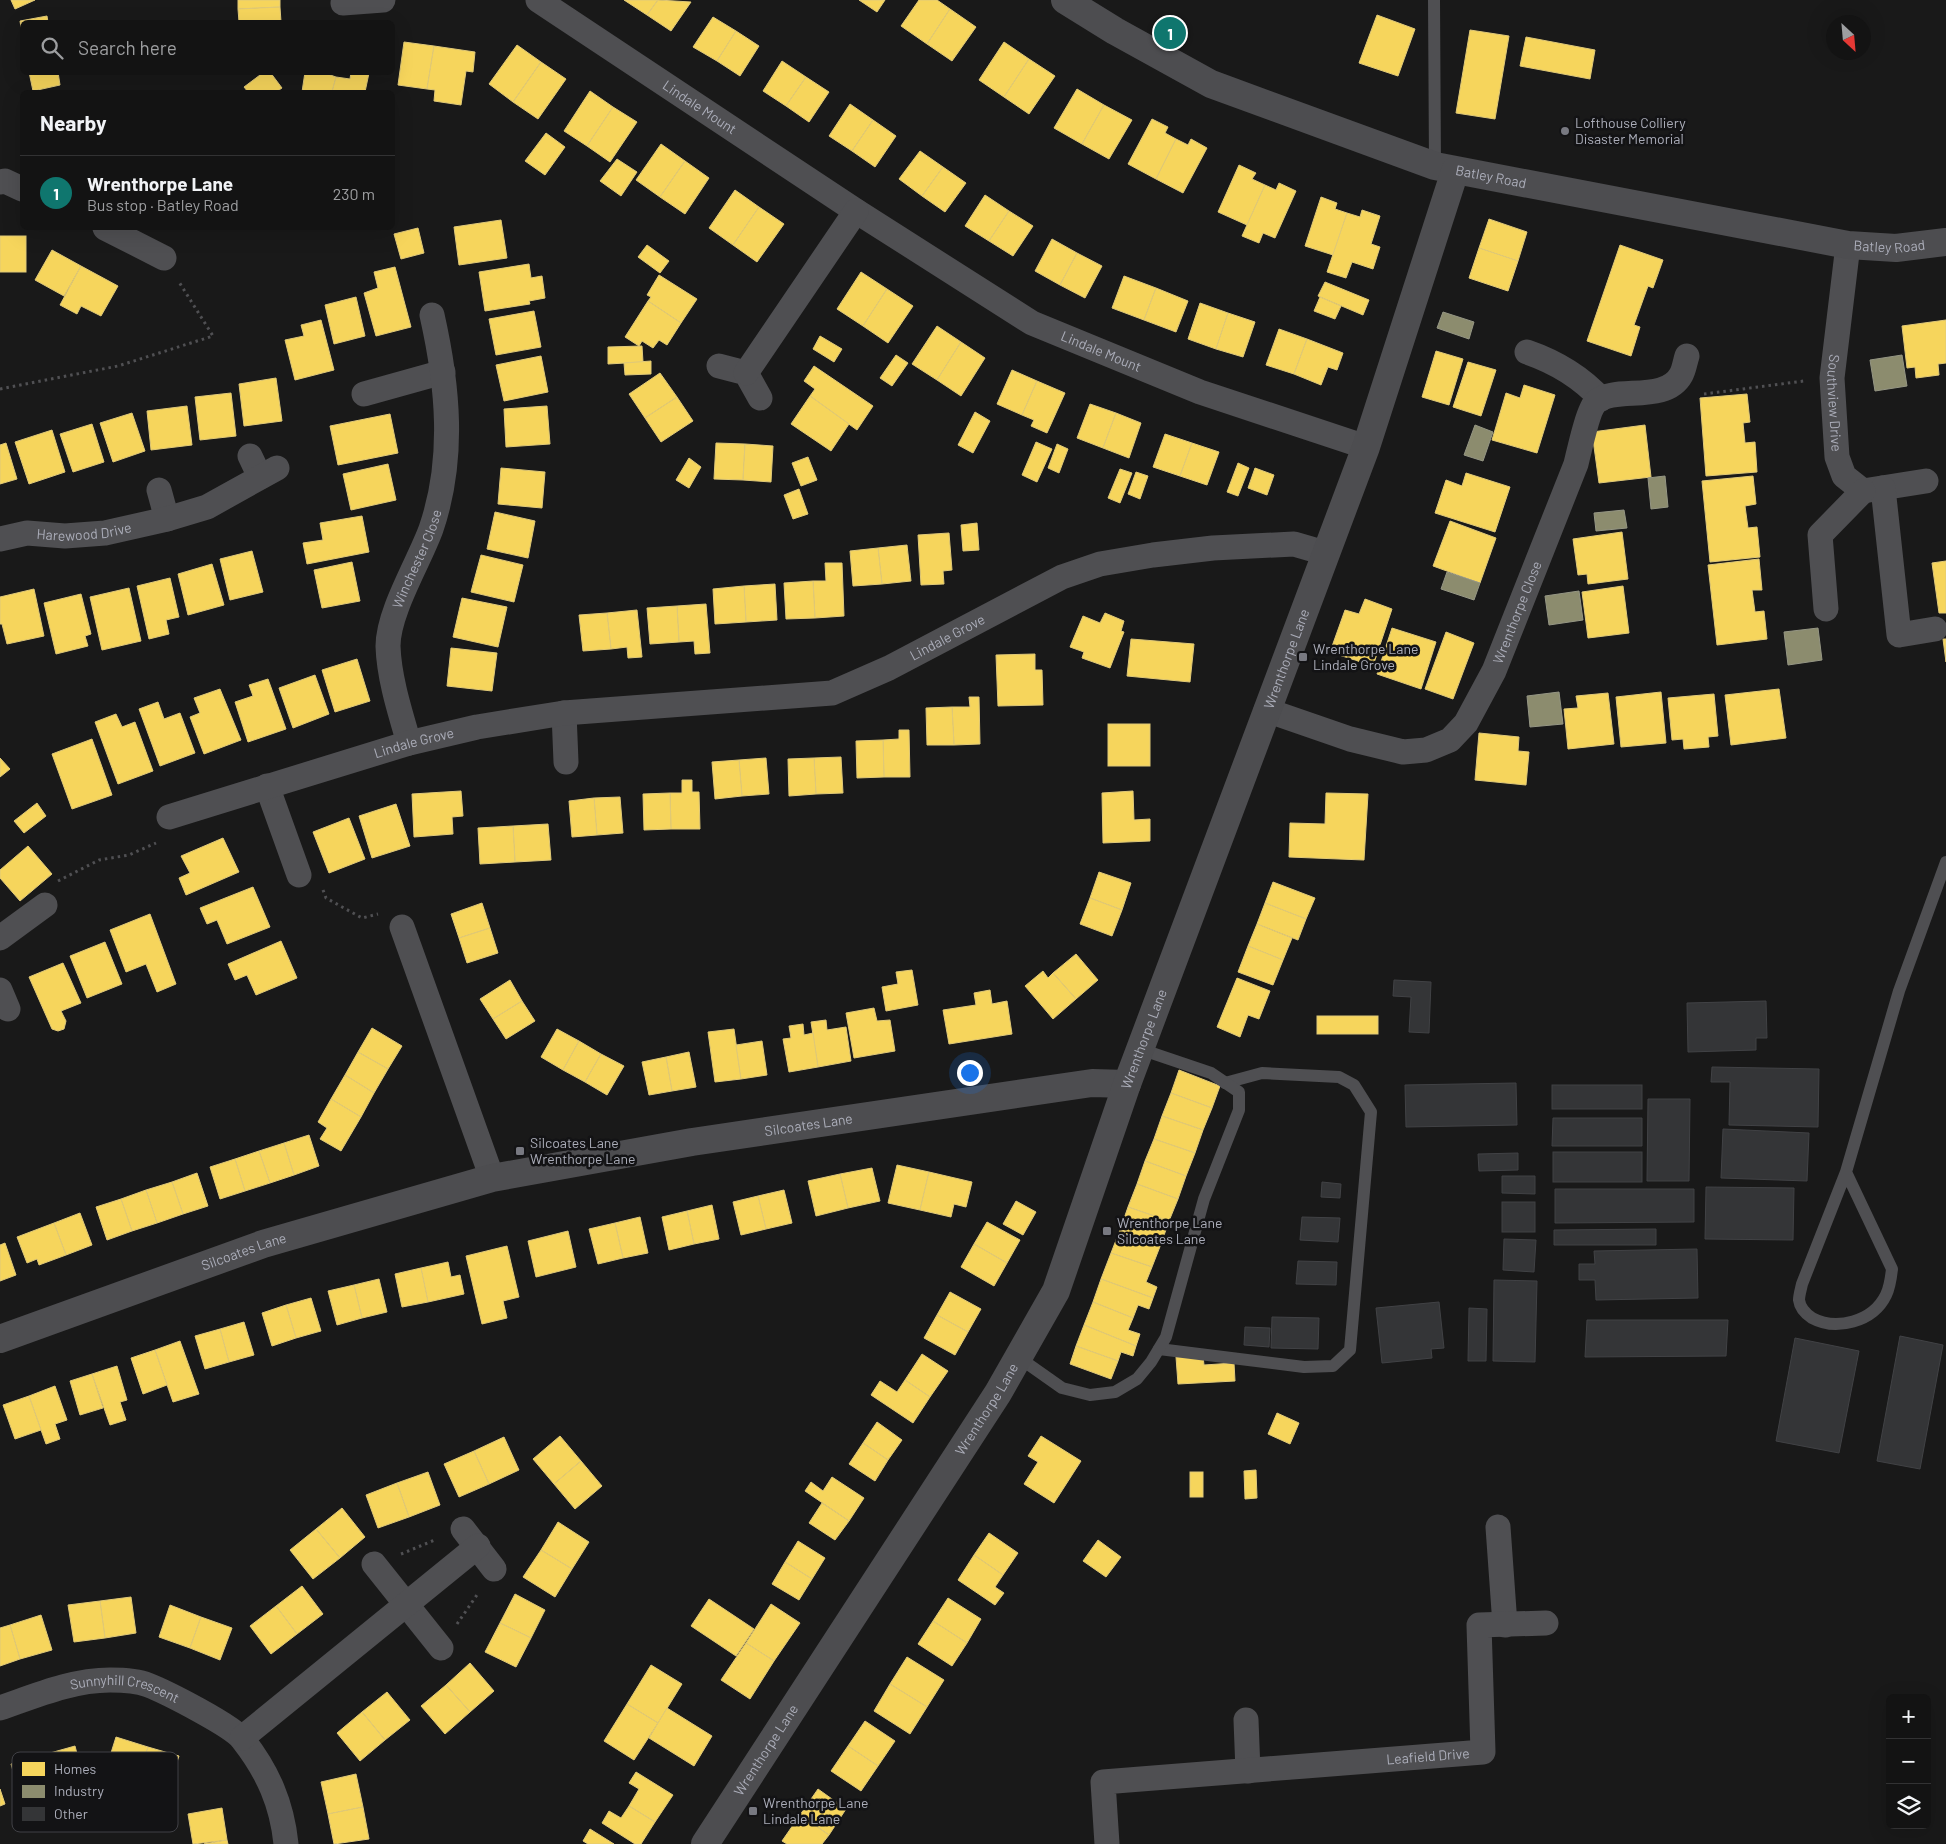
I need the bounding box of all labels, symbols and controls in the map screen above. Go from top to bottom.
pin: 1 [1154,14,1186,52]
north arrow [1826,15,1871,60]
search box [20,20,395,75]
icon: search [38,34,66,62]
text: Search here [78,36,177,59]
street label: Lindale Mount [660,76,740,137]
text: Nearby [40,110,106,135]
place label: Lofthouse Colliery Disaster Memorial [1575,114,1686,147]
marker: Lofthouse Colliery Disaster Memorial [1559,125,1571,137]
street label: Batley Road [1454,161,1528,191]
text: Wrenthorpe Lane [87,172,233,195]
text: 1 [53,184,59,203]
text: 230 m [333,184,375,203]
text: Bus stop · Batley Road [87,195,239,214]
street label: Batley Road [1853,236,1926,256]
street label: Lindale Mount [1059,327,1144,375]
street label: Southview Drive [1824,353,1846,452]
street label: Winchester Close [388,507,445,611]
street label: Harewood Drive [36,518,133,544]
street label: Wrenthorpe Close [1489,558,1545,666]
street label: Wrenthorpe Lane [1260,606,1313,711]
street label: Lindale Grove [907,610,987,664]
place label: Wrenthorpe Lane Lindale Grove [1313,640,1418,673]
marker: Wrenthorpe Lane Lindale Grove [1297,651,1309,663]
street label: Lindale Grove [372,724,456,761]
street label: Wrenthorpe Lane [1117,987,1170,1091]
your location [957,1060,983,1086]
street label: Silcoates Lane [763,1109,854,1139]
place label: Silcoates Lane Wrenthorpe Lane [530,1134,635,1167]
marker: Silcoates Lane Wrenthorpe Lane [514,1145,526,1157]
place label: Wrenthorpe Lane Silcoates Lane [1117,1214,1222,1247]
marker: Wrenthorpe Lane Silcoates Lane [1101,1225,1113,1237]
street label: Silcoates Lane [199,1229,288,1274]
street label: Wrenthorpe Lane [951,1360,1021,1458]
street label: Sunnyhill Crescent [68,1671,182,1706]
map controls [1886,1694,1931,1829]
button: + [1886,1694,1931,1739]
street label: Wrenthorpe Lane [730,1701,801,1799]
button: − [1886,1739,1931,1784]
street label: Leafield Drive [1386,1744,1470,1768]
legend [12,1752,178,1832]
text: Homes [54,1760,97,1777]
text: Industry [54,1782,105,1799]
button: layers [1886,1784,1931,1829]
place label: Wrenthorpe Lane Lindale Lane [763,1794,868,1827]
text: Other [54,1805,88,1822]
marker: Wrenthorpe Lane Lindale Lane [747,1805,759,1817]

